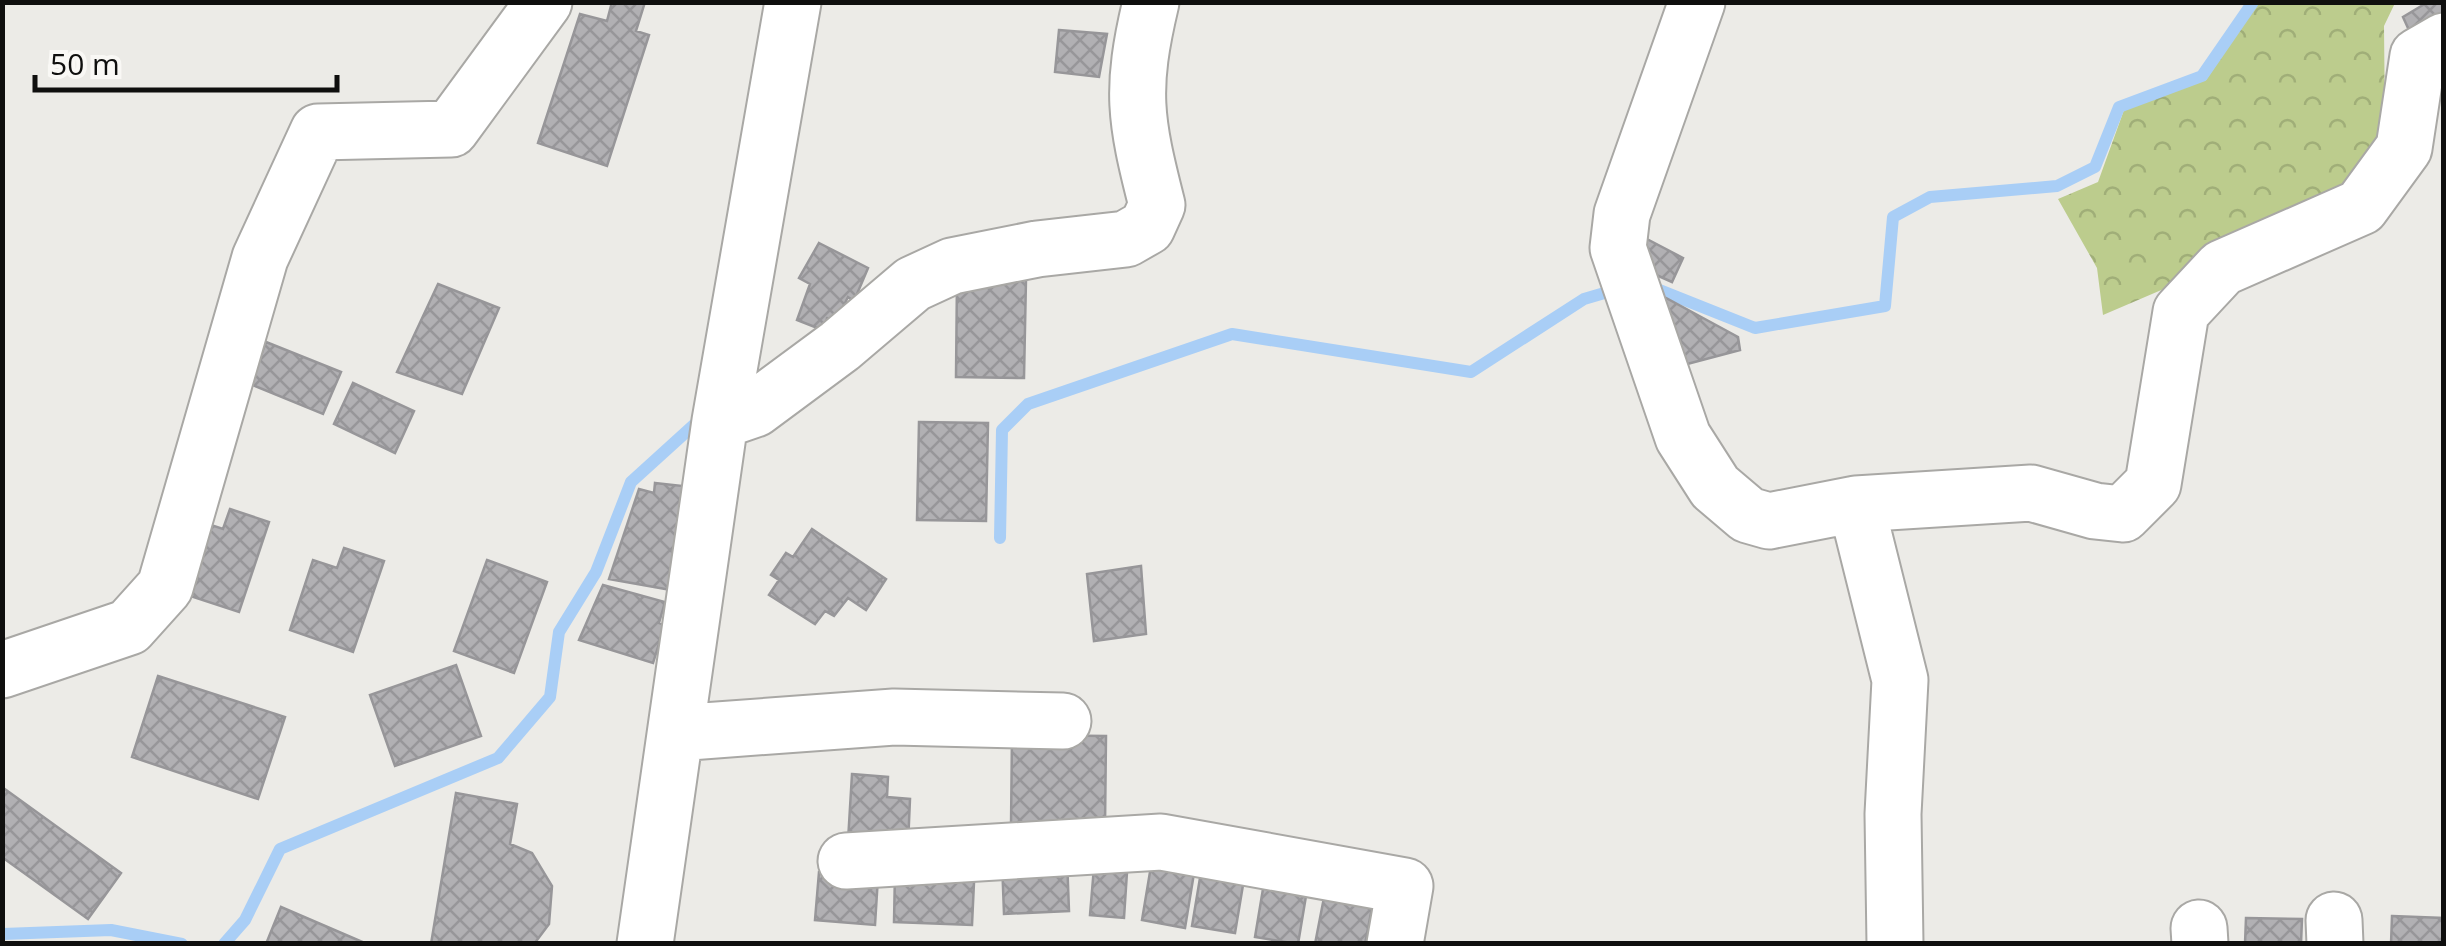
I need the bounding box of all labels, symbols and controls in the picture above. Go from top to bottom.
scale bar [35,30,338,92]
text: 50 m [50,43,120,84]

